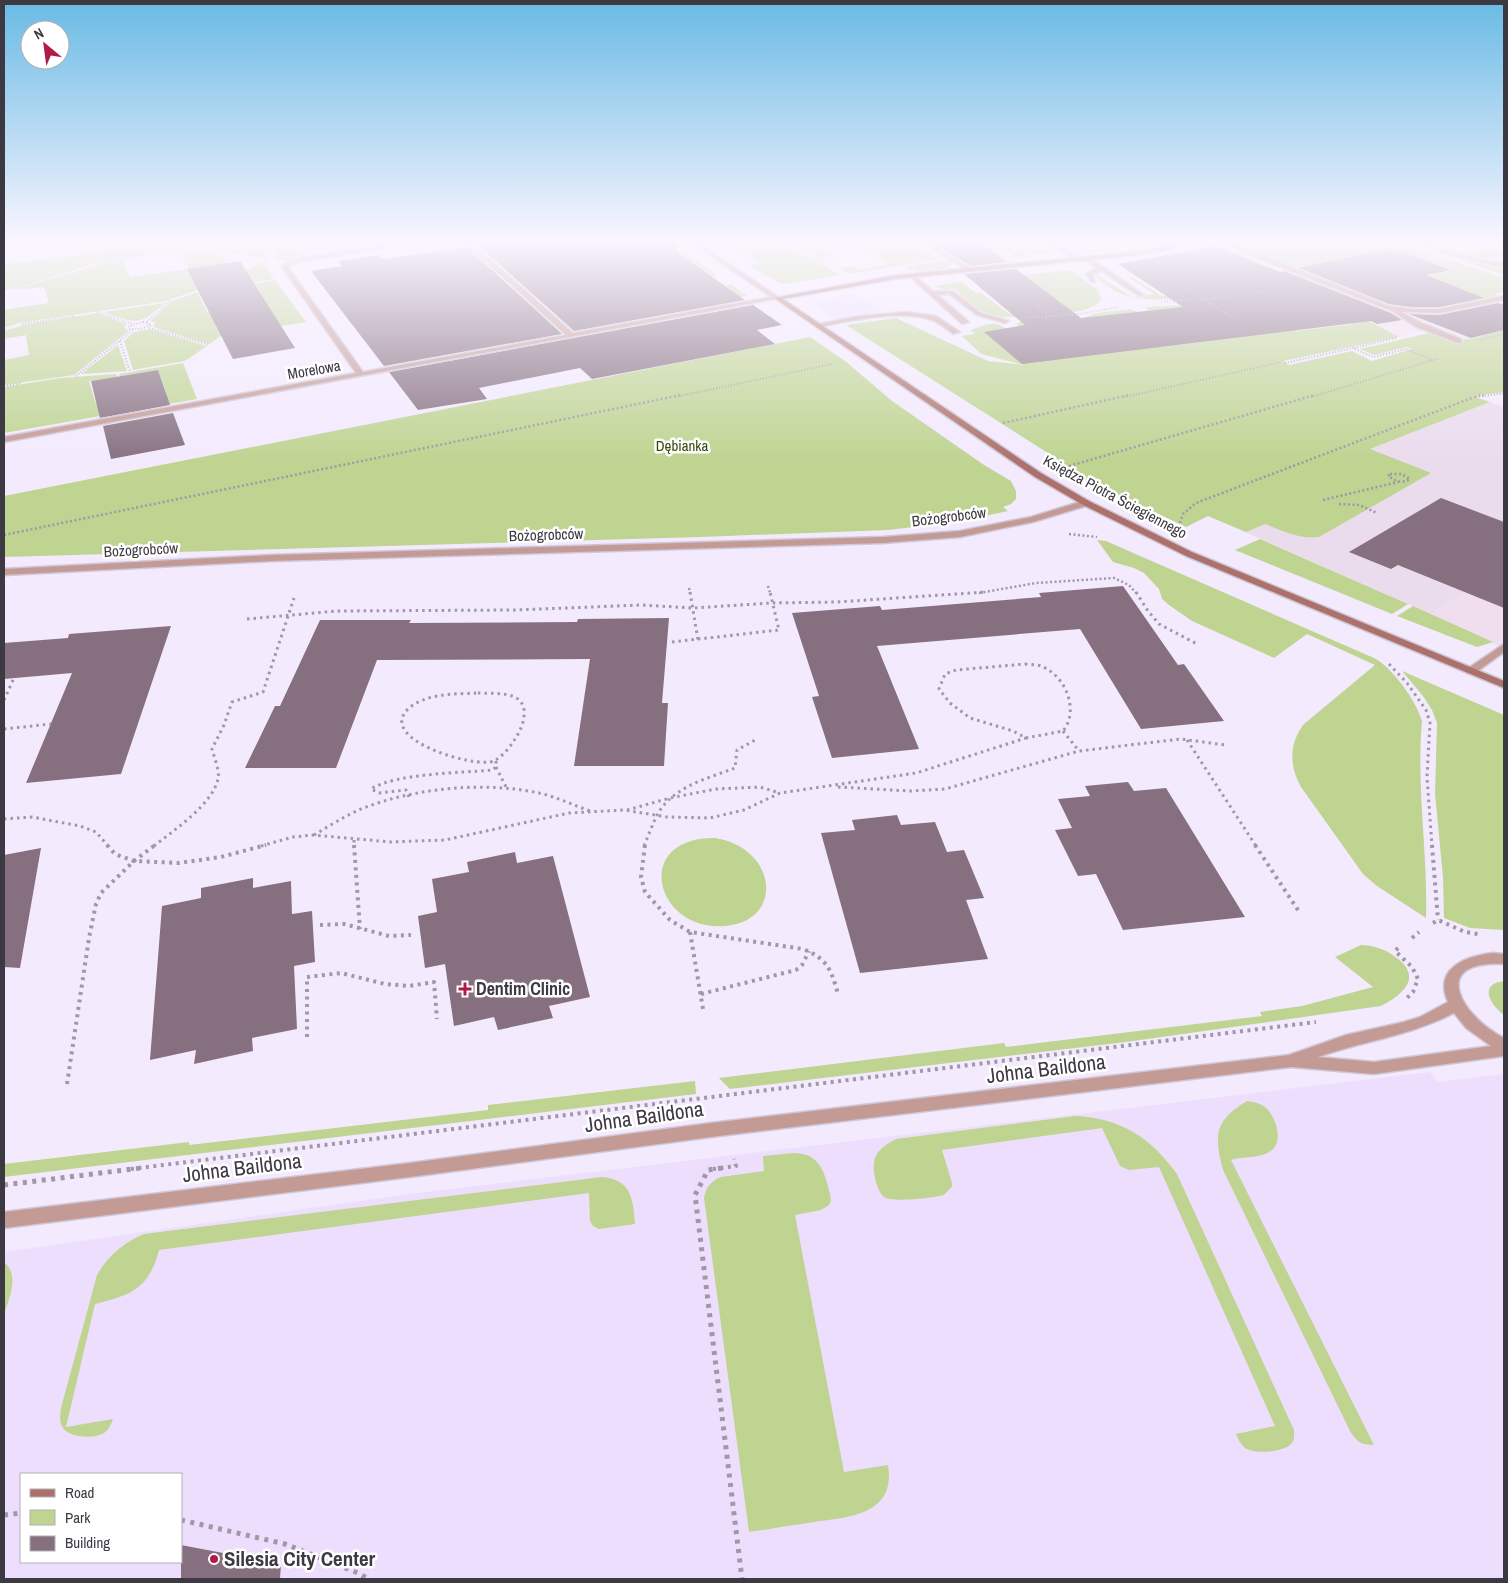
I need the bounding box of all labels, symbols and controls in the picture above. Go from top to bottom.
north arrow [20,20,70,70]
text: N [31,24,47,44]
street label: Morelowa [286,355,342,384]
park label: Dębianka [656,435,708,456]
street label: Księdza Piotra Ściegiennego [1040,450,1191,543]
street label: Bożogrobców [911,502,987,531]
street label: Bożogrobców [508,523,584,546]
street label: Bożogrobców [103,537,179,562]
place label: Dentim Clinic [476,976,570,1001]
marker: Dentim Clinic [458,982,472,996]
street label: Johna Baildona [985,1047,1108,1090]
street label: Johna Baildona [583,1094,706,1139]
street label: Johna Baildona [181,1146,304,1189]
legend [20,1473,182,1563]
text: Road [65,1482,94,1503]
text: Park [65,1507,91,1528]
text: Building [65,1532,110,1553]
place label: Silesia City Center [224,1544,376,1573]
marker: Silesia City Center [208,1553,220,1565]

